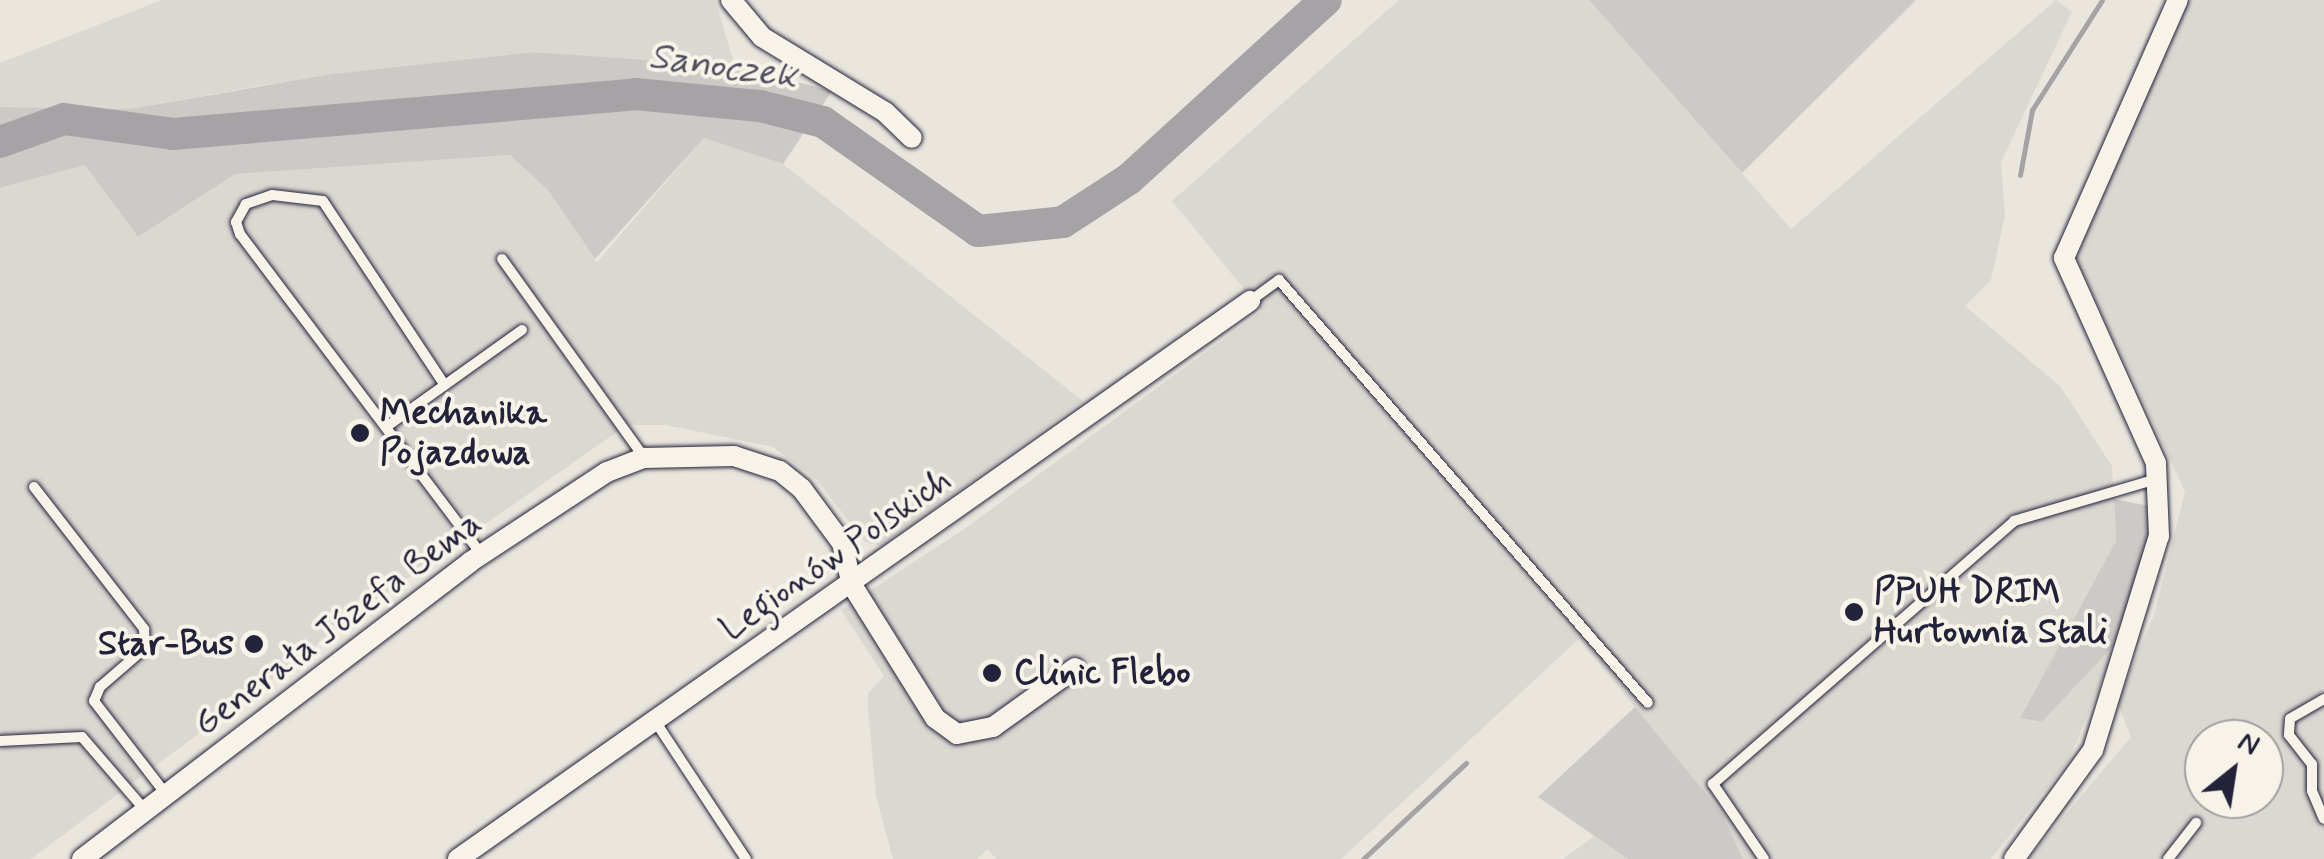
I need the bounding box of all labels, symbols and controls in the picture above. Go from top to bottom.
water label: Sanoczek [646,34,800,100]
place label: Mechanika Pojazdowa [380,392,547,474]
marker: Mechanika Pojazdowa [349,422,371,444]
street label: Legionów Polskich [715,461,957,649]
street label: Generała Józefa Bema [184,501,492,747]
place label: PPUH DRIM Hurtownia Stali [1874,571,2108,653]
marker: PPUH DRIM Hurtownia Stali [1843,601,1865,623]
place label: Star-Bus [98,623,234,665]
marker: Star-Bus [243,633,265,655]
place label: Clinic Flebo [1014,652,1188,694]
marker: Clinic Flebo [979,660,1005,686]
north arrow [2184,719,2284,819]
text: N [2231,724,2266,765]

